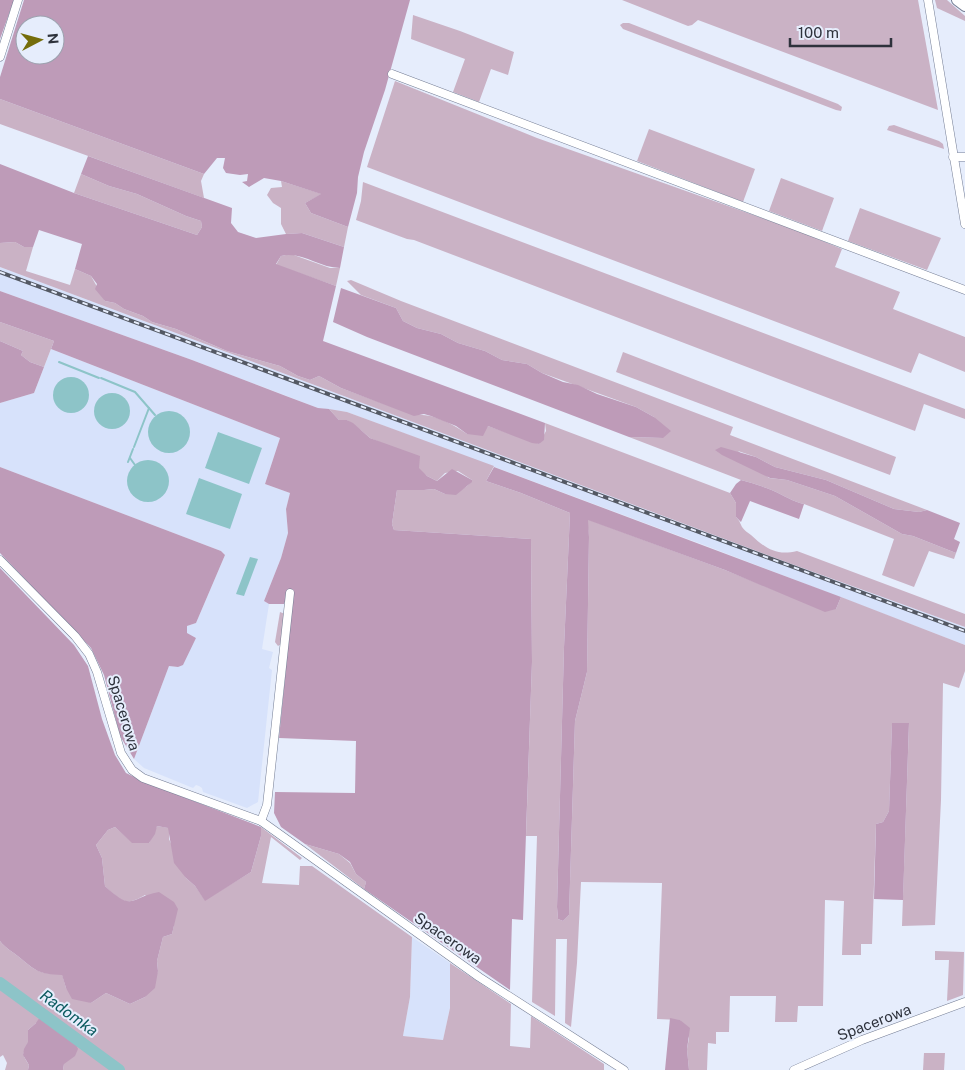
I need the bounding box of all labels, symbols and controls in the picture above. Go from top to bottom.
north arrow [15,15,65,65]
scale bar [790,15,891,47]
text: 100 m [798,24,839,41]
text: N [44,32,61,45]
street label: Spacerowa [105,673,143,753]
street label: Spacerowa [411,909,485,967]
water label: Radomka [36,986,102,1040]
street label: Spacerowa [835,1000,913,1044]

